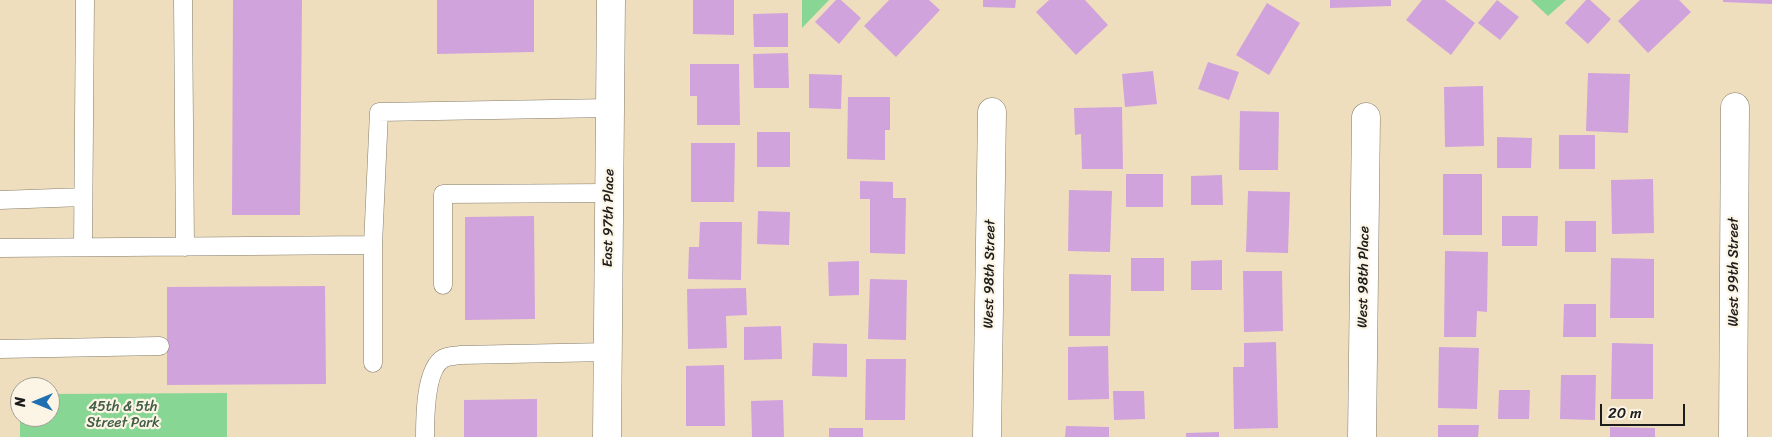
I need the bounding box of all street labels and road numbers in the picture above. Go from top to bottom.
street label: East 97th Place [600,169,618,267]
street label: West 99th Street [1726,217,1742,327]
street label: West 98th Street [981,219,999,329]
street label: West 98th Place [1355,226,1373,328]

